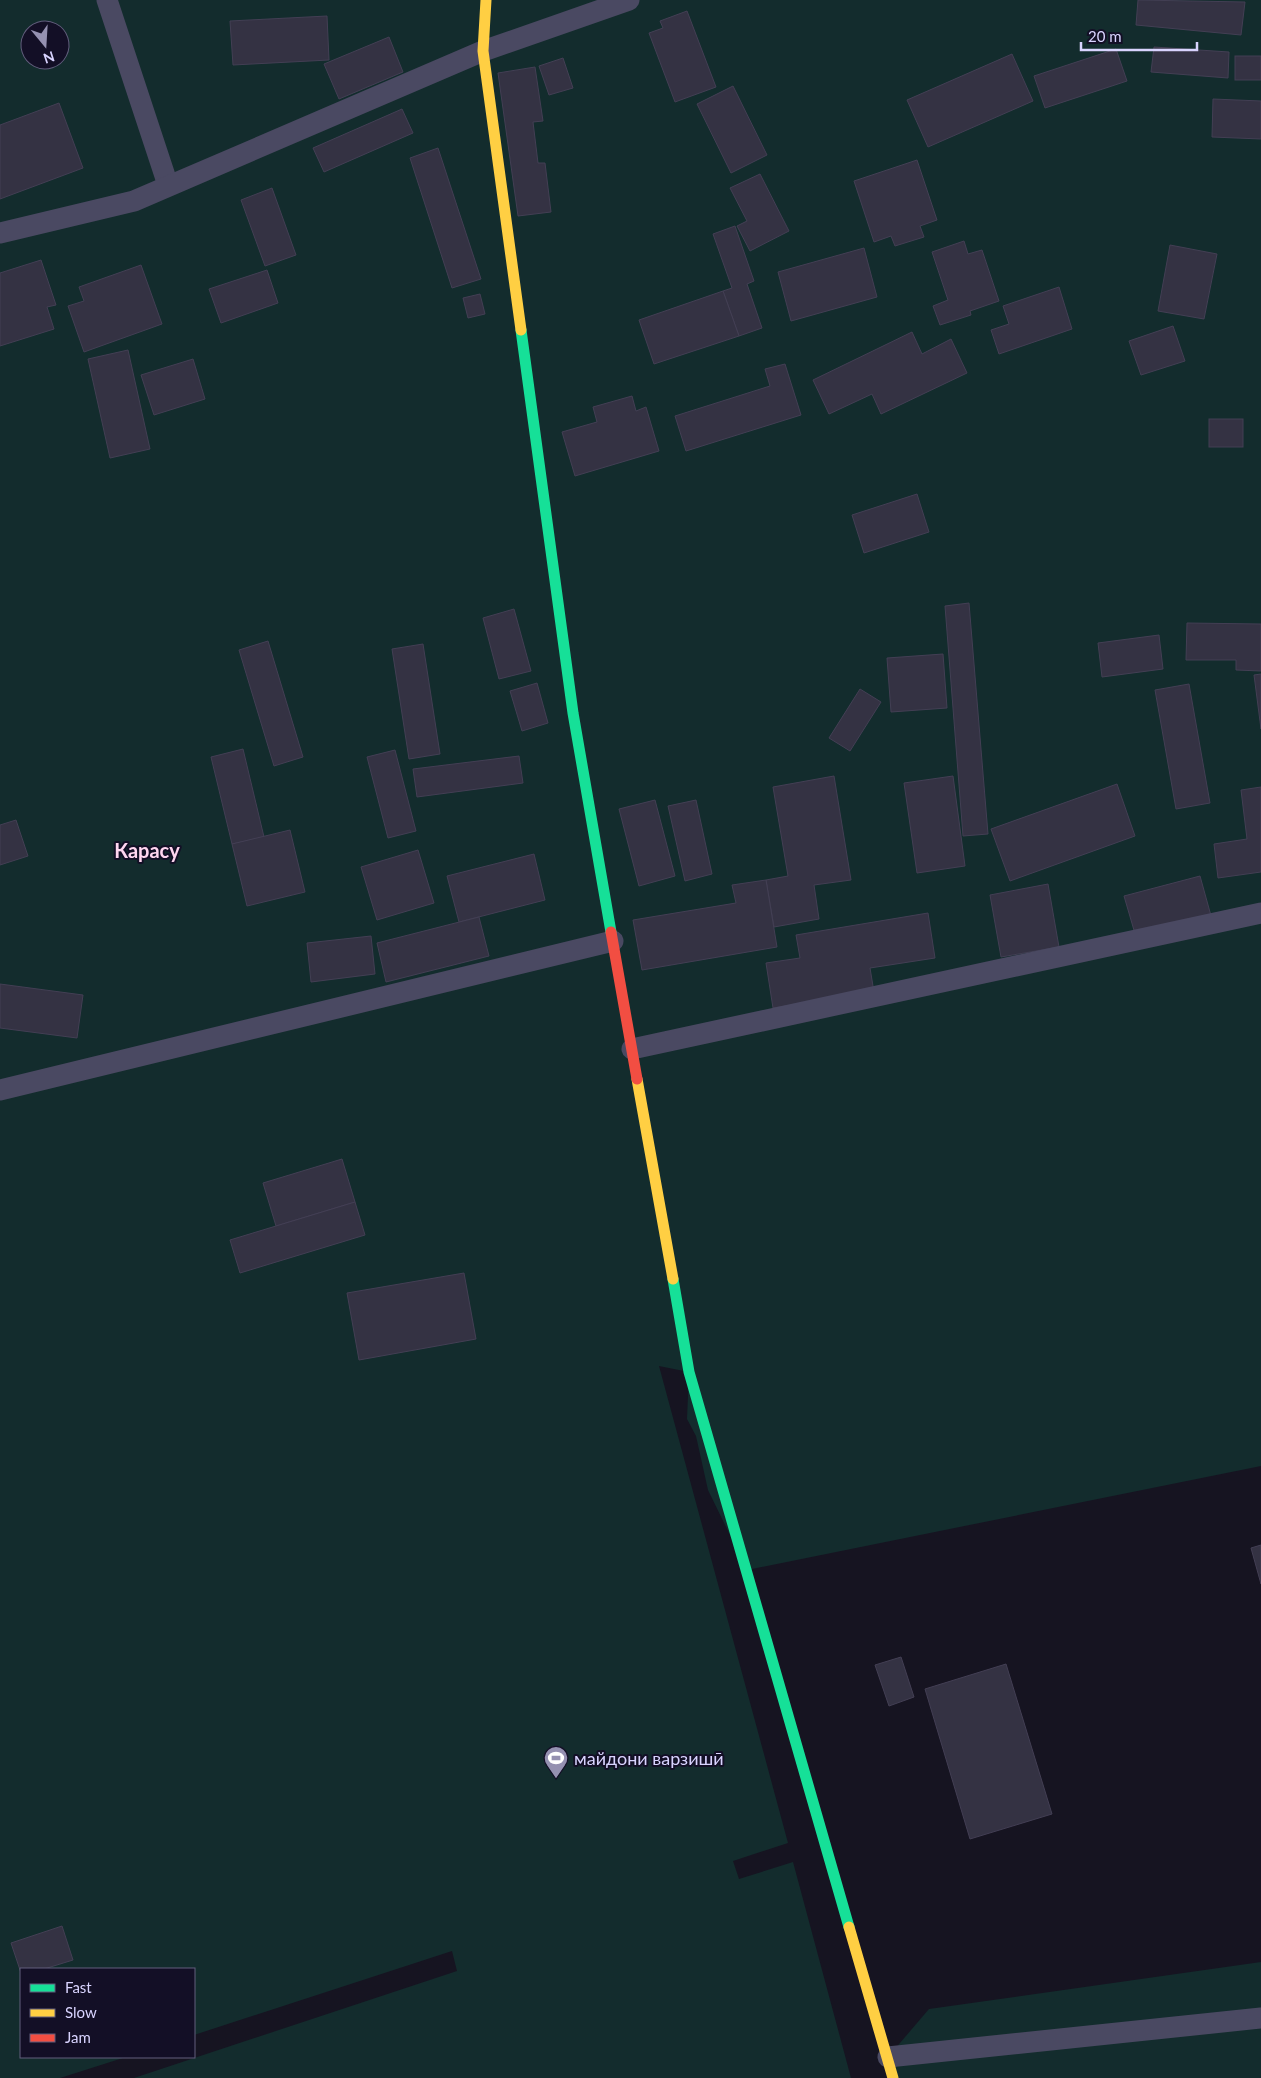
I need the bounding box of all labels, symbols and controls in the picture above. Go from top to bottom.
north arrow [20,20,70,70]
scale bar [1081,20,1197,52]
text: 20 m [1088,27,1122,45]
text: N [41,48,57,68]
district label: Карасу [114,838,180,862]
sports icon: майдони варзишӣ [543,1745,569,1779]
place label: майдони варзишӣ [574,1747,724,1769]
legend [20,1968,195,2058]
text: Fast [65,1978,92,1996]
text: Slow [65,2003,97,2021]
text: Jam [65,2028,91,2046]

